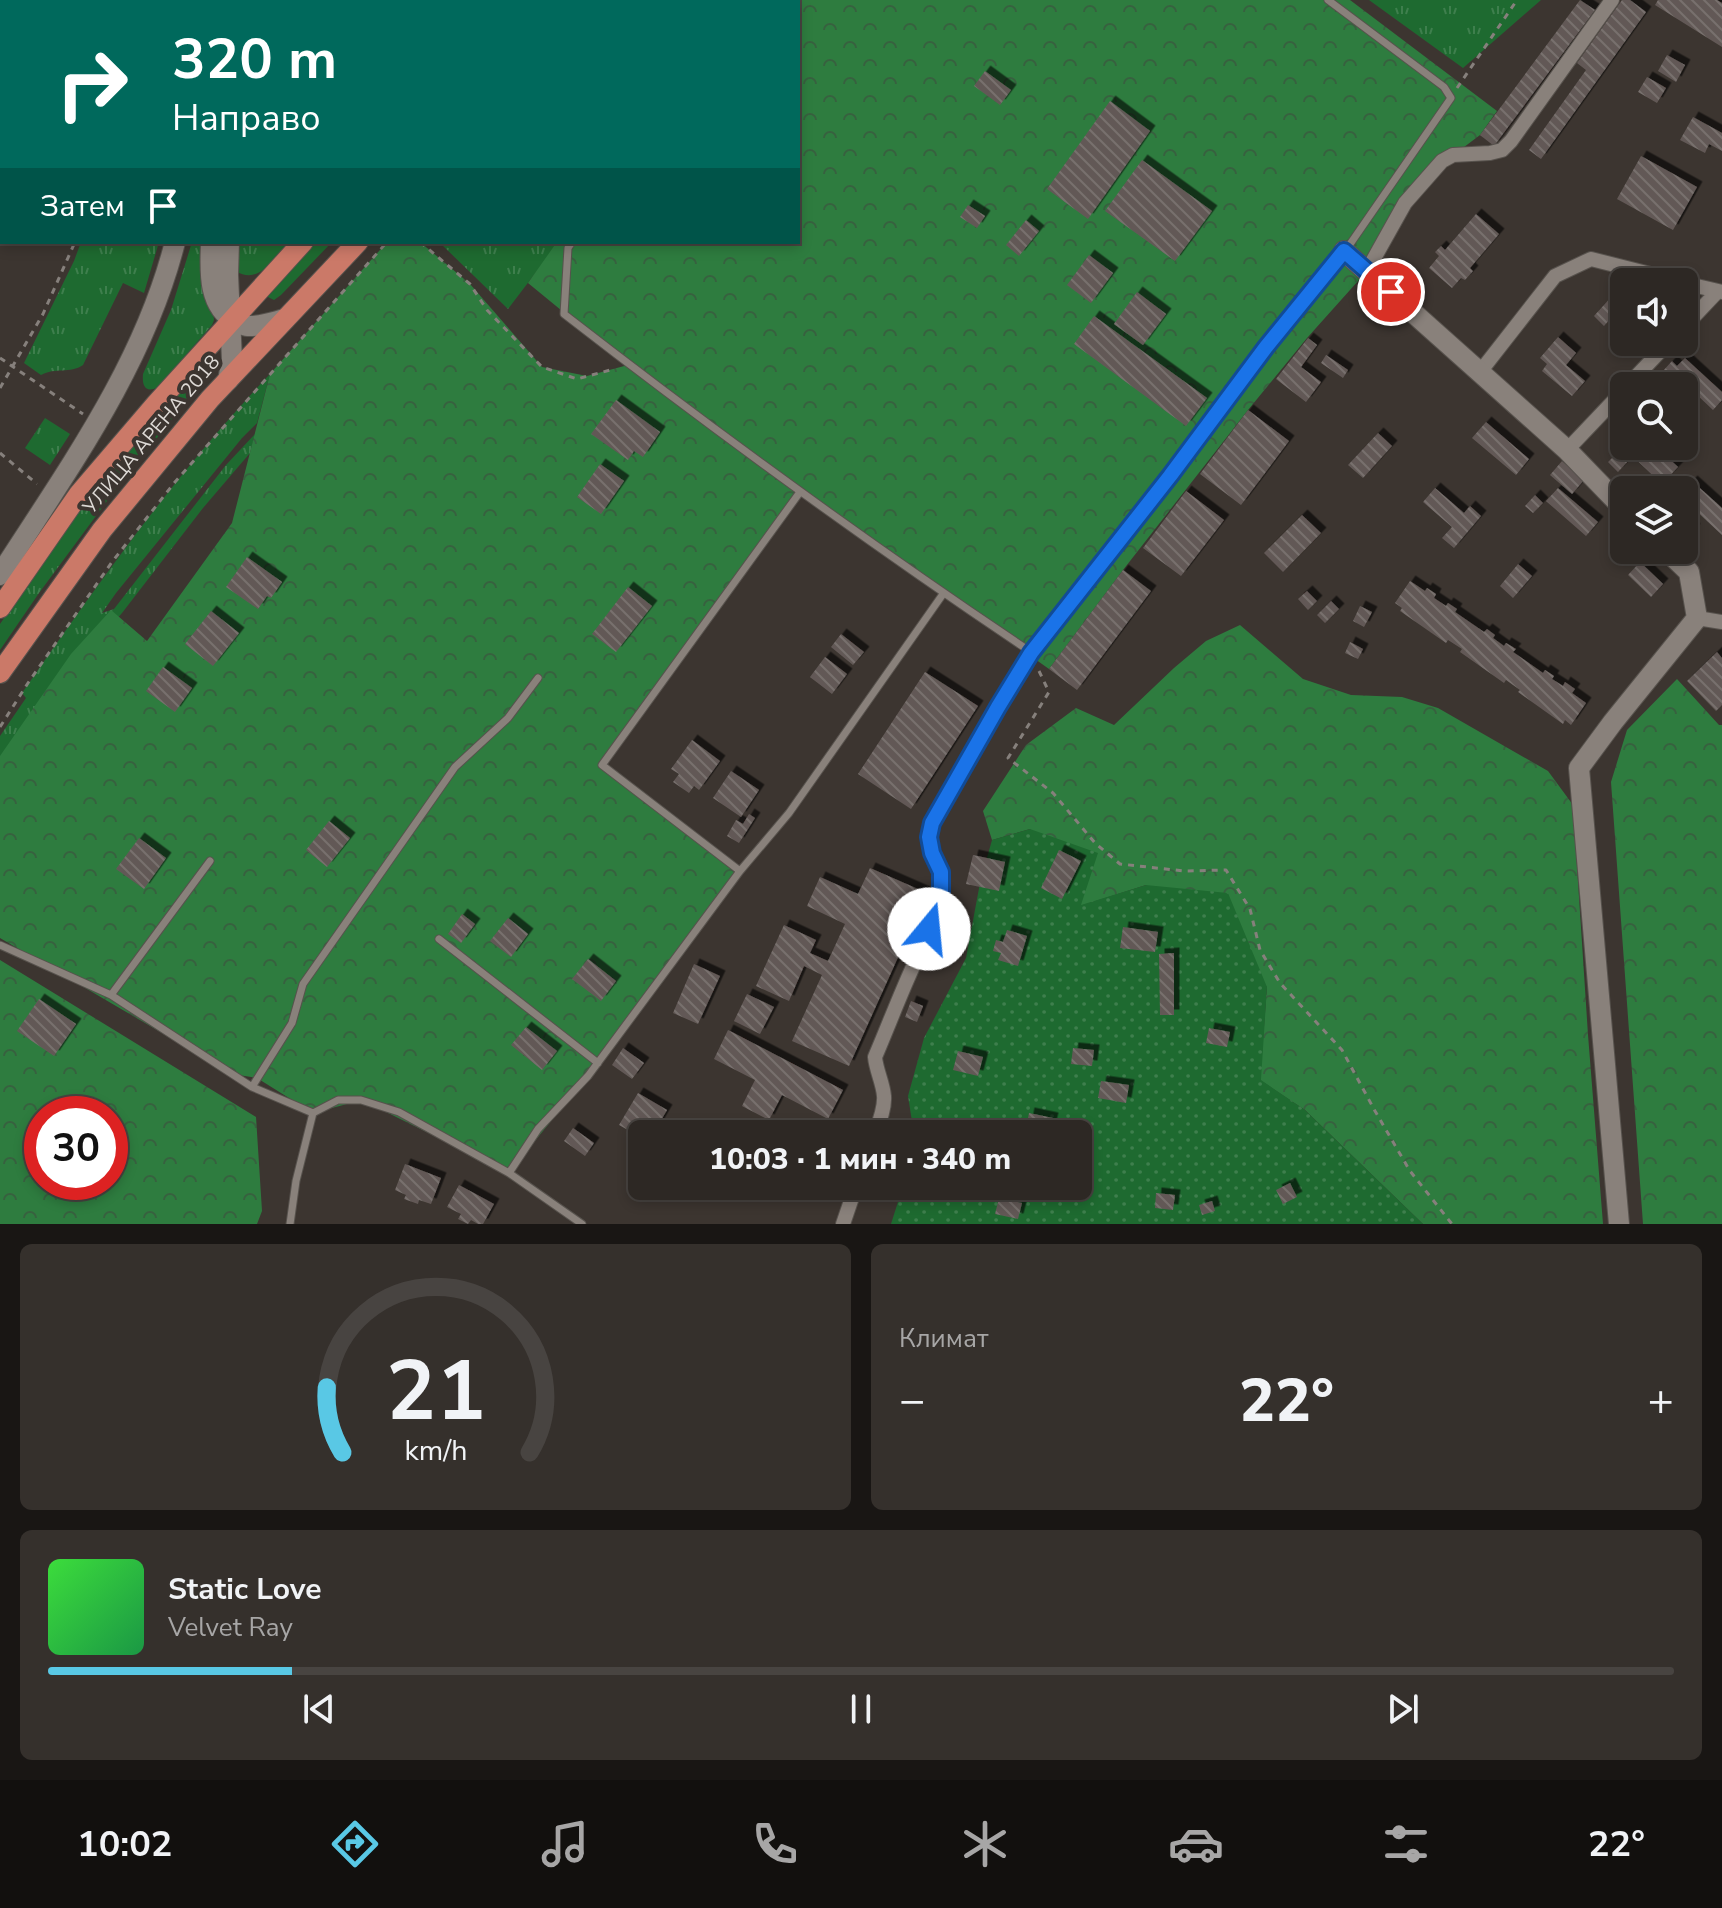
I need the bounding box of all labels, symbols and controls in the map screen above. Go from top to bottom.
text: 320 m [172,21,337,98]
icon: right [40,32,144,136]
text: Направо [172,94,321,143]
icon: arrive [141,184,185,228]
text: Затем [40,186,125,227]
pin [1357,258,1425,326]
map controls [1610,268,1698,564]
button: sound [1610,268,1698,356]
icon: arrive [1369,270,1413,314]
street label: УЛИЦА АРЕНА 2018 [76,349,226,520]
button: search [1610,372,1698,460]
button: layers [1610,476,1698,564]
position arrow [887,887,971,971]
speed limit sign: 30 [24,1096,128,1200]
text: 10:03 · 1 мин · 340 m [709,1139,1011,1180]
text: Климат [899,1321,988,1356]
text: 21 [386,1335,485,1448]
text: 22° [1239,1360,1334,1442]
text: − [899,1371,925,1431]
text: + [1648,1371,1674,1431]
text: km/h [404,1431,467,1470]
text: Static Love [168,1569,322,1610]
text: Velvet Ray [168,1610,293,1645]
icon: previous [297,1687,341,1731]
icon: pause [839,1687,883,1731]
icon: next [1381,1687,1425,1731]
icon: directions [327,1816,383,1872]
icon: music [537,1816,593,1872]
icon: phone [747,1816,803,1872]
icon: climate [957,1816,1013,1872]
icon: car [1168,1816,1224,1872]
icon: filters [1378,1816,1434,1872]
text: 10:02 [77,1820,172,1869]
text: 22° [1588,1820,1645,1869]

